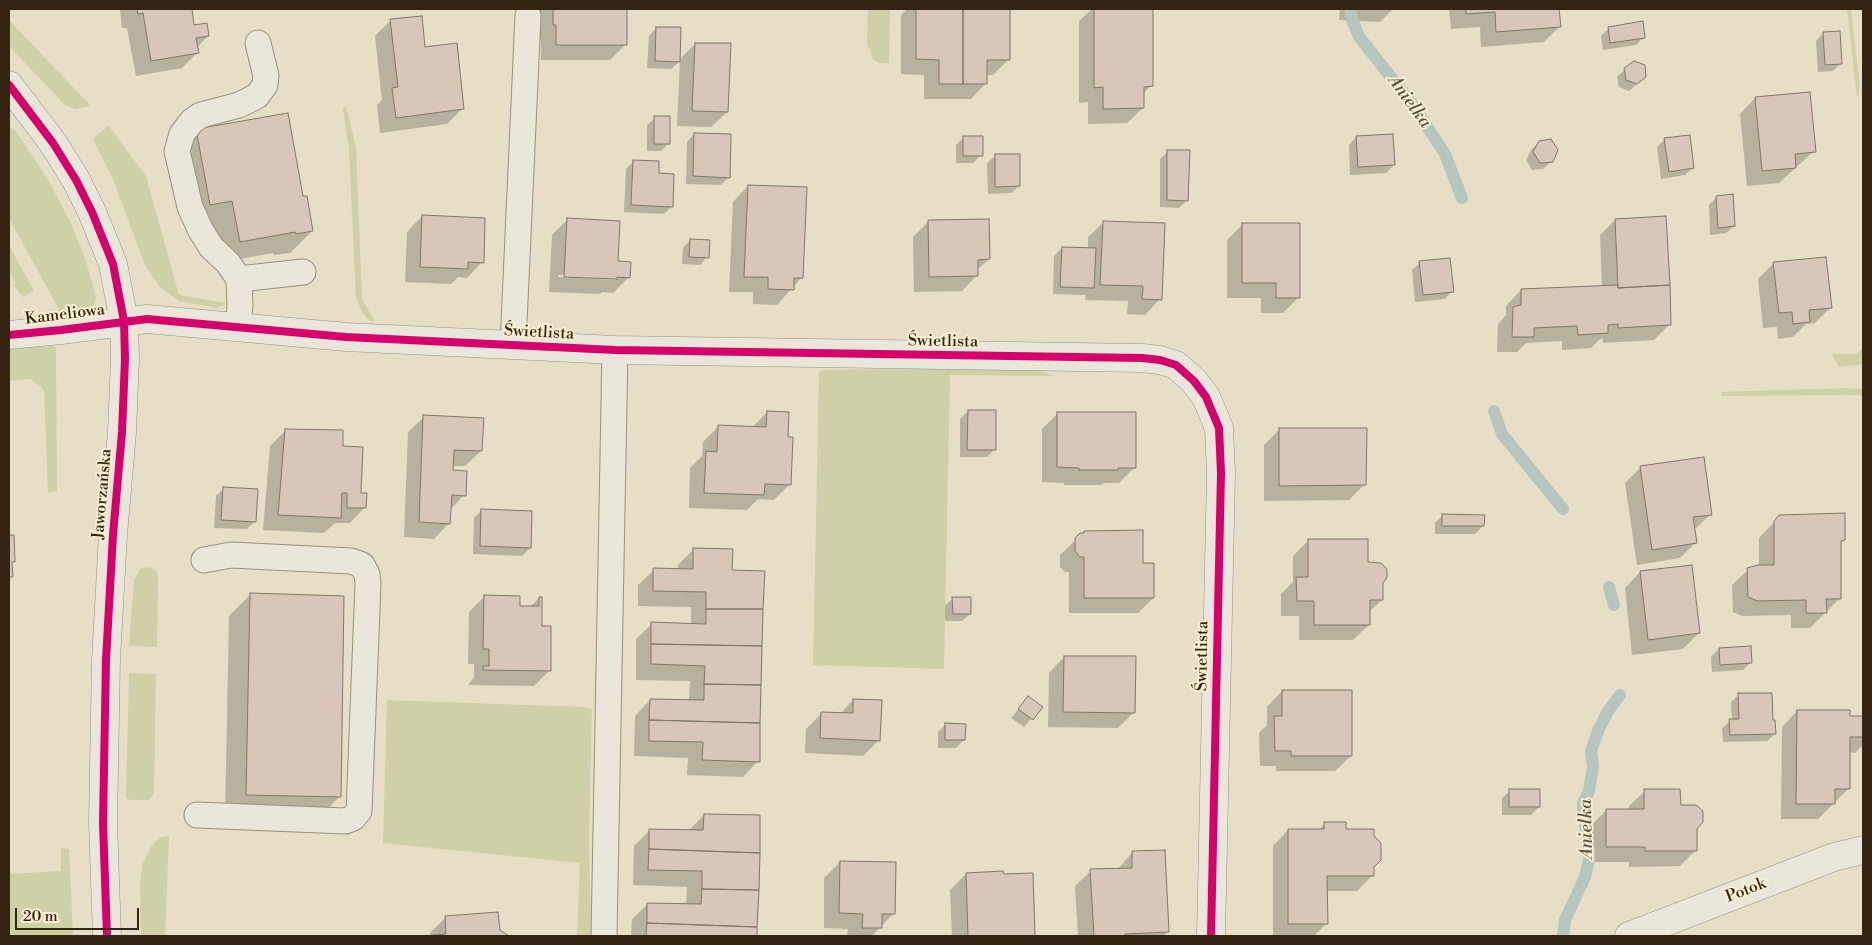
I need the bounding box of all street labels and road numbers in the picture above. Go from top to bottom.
street label: Kameliowa [24,301,106,329]
street label: Świetlista [503,322,575,344]
street label: Świetlista [908,332,978,352]
street label: Jaworzańska [89,448,117,540]
street label: Świetlista [1193,621,1213,691]
street label: Potok [1723,875,1769,907]

